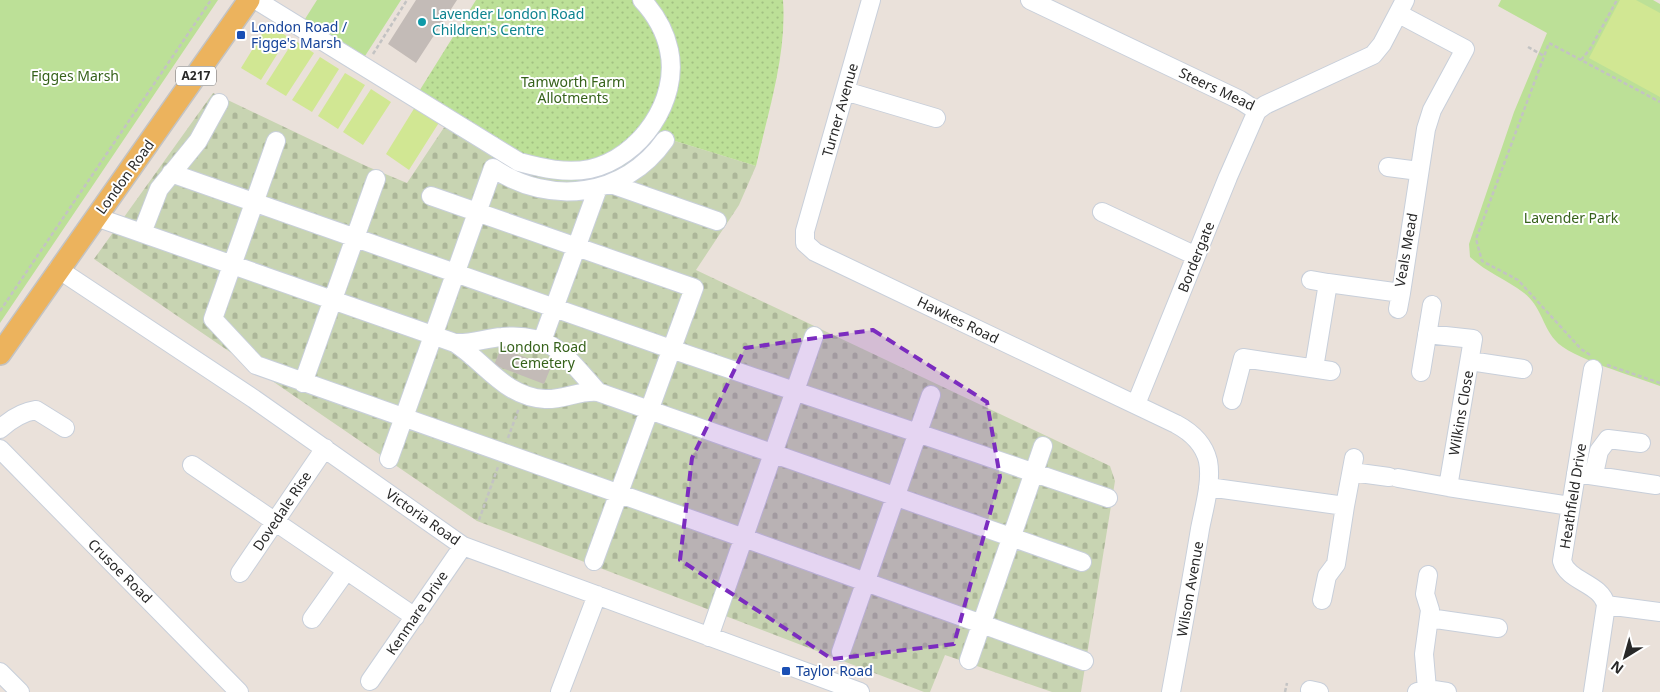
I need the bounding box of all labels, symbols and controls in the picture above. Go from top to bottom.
place label: Lavender London Road Children's Centre [432,4,584,39]
marker: Lavender London Road Children's Centre [416,16,428,28]
place label: London Road / Figge's Marsh [251,17,348,52]
marker: London Road / Figge's Marsh [235,29,247,41]
street label: Turner Avenue [817,61,862,159]
street label: Steers Mead [1176,63,1258,114]
park label: Figges Marsh [31,66,119,85]
road number: A217 [176,66,216,85]
park label: Tamworth Farm Allotments [521,72,625,107]
street label: London Road [91,136,158,218]
park label: Lavender Park [1524,208,1619,227]
street label: Veals Mead [1390,211,1421,288]
street label: Bordergate [1173,219,1218,295]
street label: Hawkes Road [914,292,1002,348]
park label: London Road Cemetery [499,337,587,372]
street label: Wilkins Close [1444,369,1477,457]
street label: Heathfield Drive [1555,442,1590,550]
street label: Dovedale Rise [248,467,315,554]
street label: Victoria Road [382,484,464,549]
street label: Crusoe Road [84,534,157,607]
street label: Wilson Avenue [1172,539,1207,638]
street label: Kenmare Drive [381,567,452,659]
north arrow [1600,632,1650,682]
text: N [1607,657,1627,679]
place label: Taylor Road [796,661,873,680]
marker: Taylor Road [780,665,792,677]

